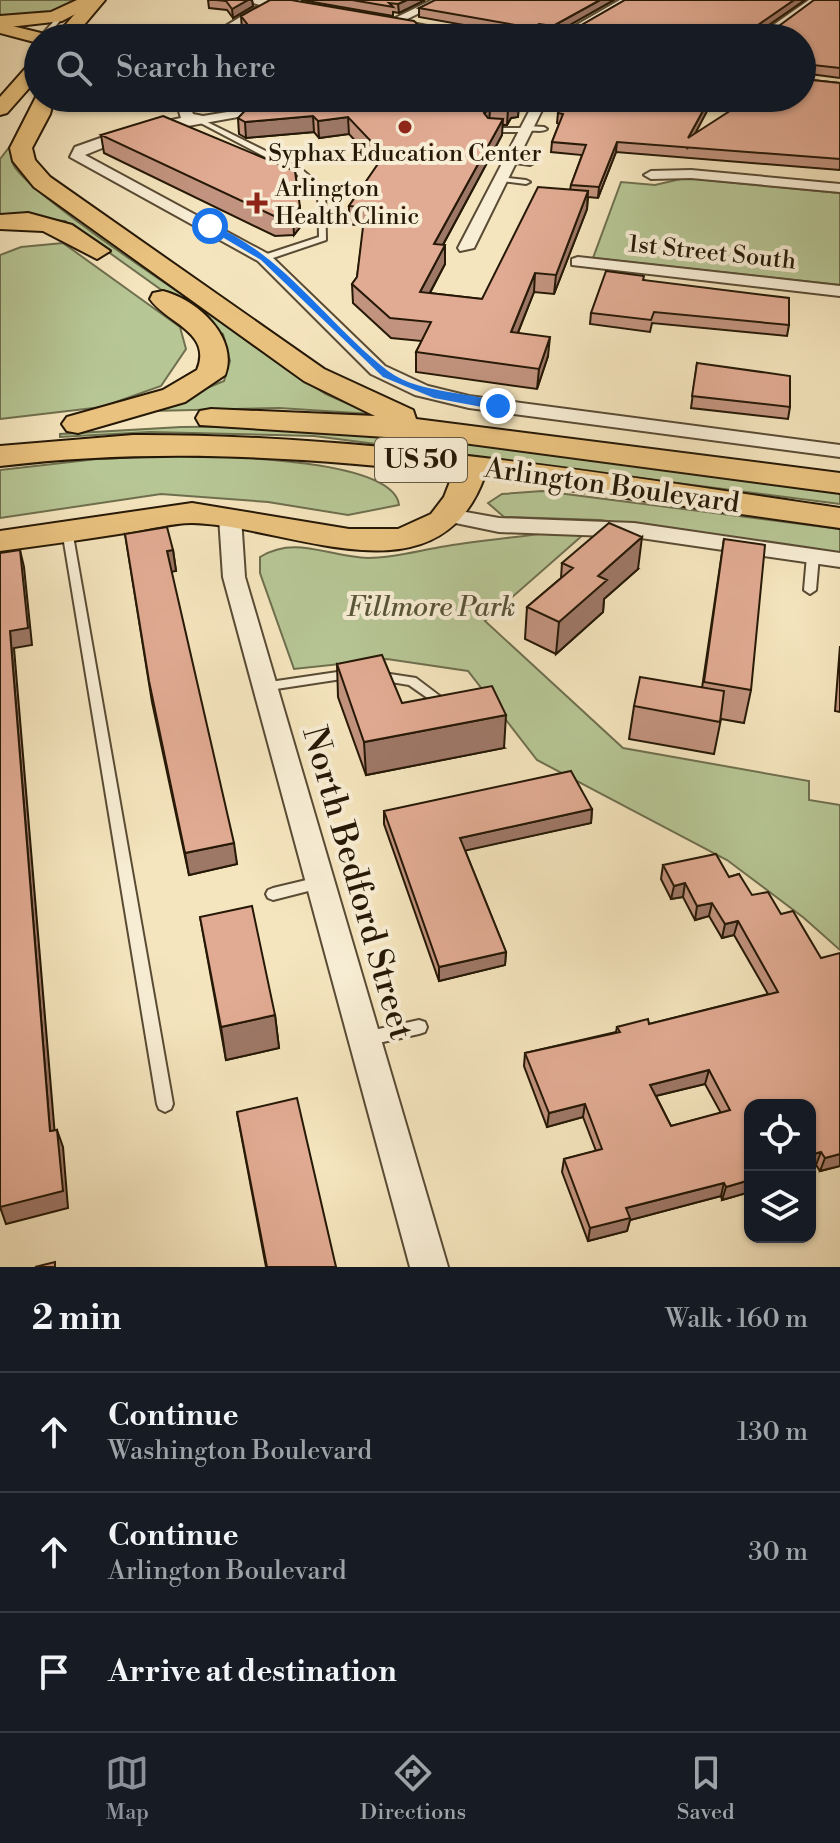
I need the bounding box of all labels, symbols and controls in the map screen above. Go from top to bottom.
search box [24,24,816,112]
icon: search [52,46,96,90]
text: Search here [116,49,276,87]
marker: Syphax Education Center [396,118,414,136]
place label: Syphax Education Center [268,139,542,169]
place label: Arlington Health Clinic [274,174,419,232]
marker: Arlington Health Clinic [246,192,268,214]
route start [192,208,228,244]
street label: 1st Street South [627,229,797,277]
route end [480,388,516,424]
road number: US 50 [375,438,467,482]
street label: Arlington Boulevard [481,451,742,521]
park label: Fillmore Park [347,590,515,625]
street label: North Bedford Street [292,722,422,1044]
map controls [744,1099,816,1243]
button: locate [744,1099,816,1171]
button: layers [744,1171,816,1243]
text: 2 min [32,1298,121,1340]
text: Walk · 160 m [665,1303,808,1335]
text: Continue [108,1397,239,1435]
icon: ahead [32,1410,76,1454]
text: 130 m [737,1416,808,1448]
text: Washington Boulevard [108,1435,372,1467]
text: Continue [108,1517,239,1555]
icon: ahead [32,1530,76,1574]
text: 30 m [748,1536,808,1568]
text: Arlington Boulevard [108,1555,346,1587]
icon: arrive [32,1650,76,1694]
text: Arrive at destination [108,1653,397,1691]
tab: Map [105,1751,149,1826]
tab: Directions [360,1751,466,1826]
tab: Saved [677,1751,735,1826]

